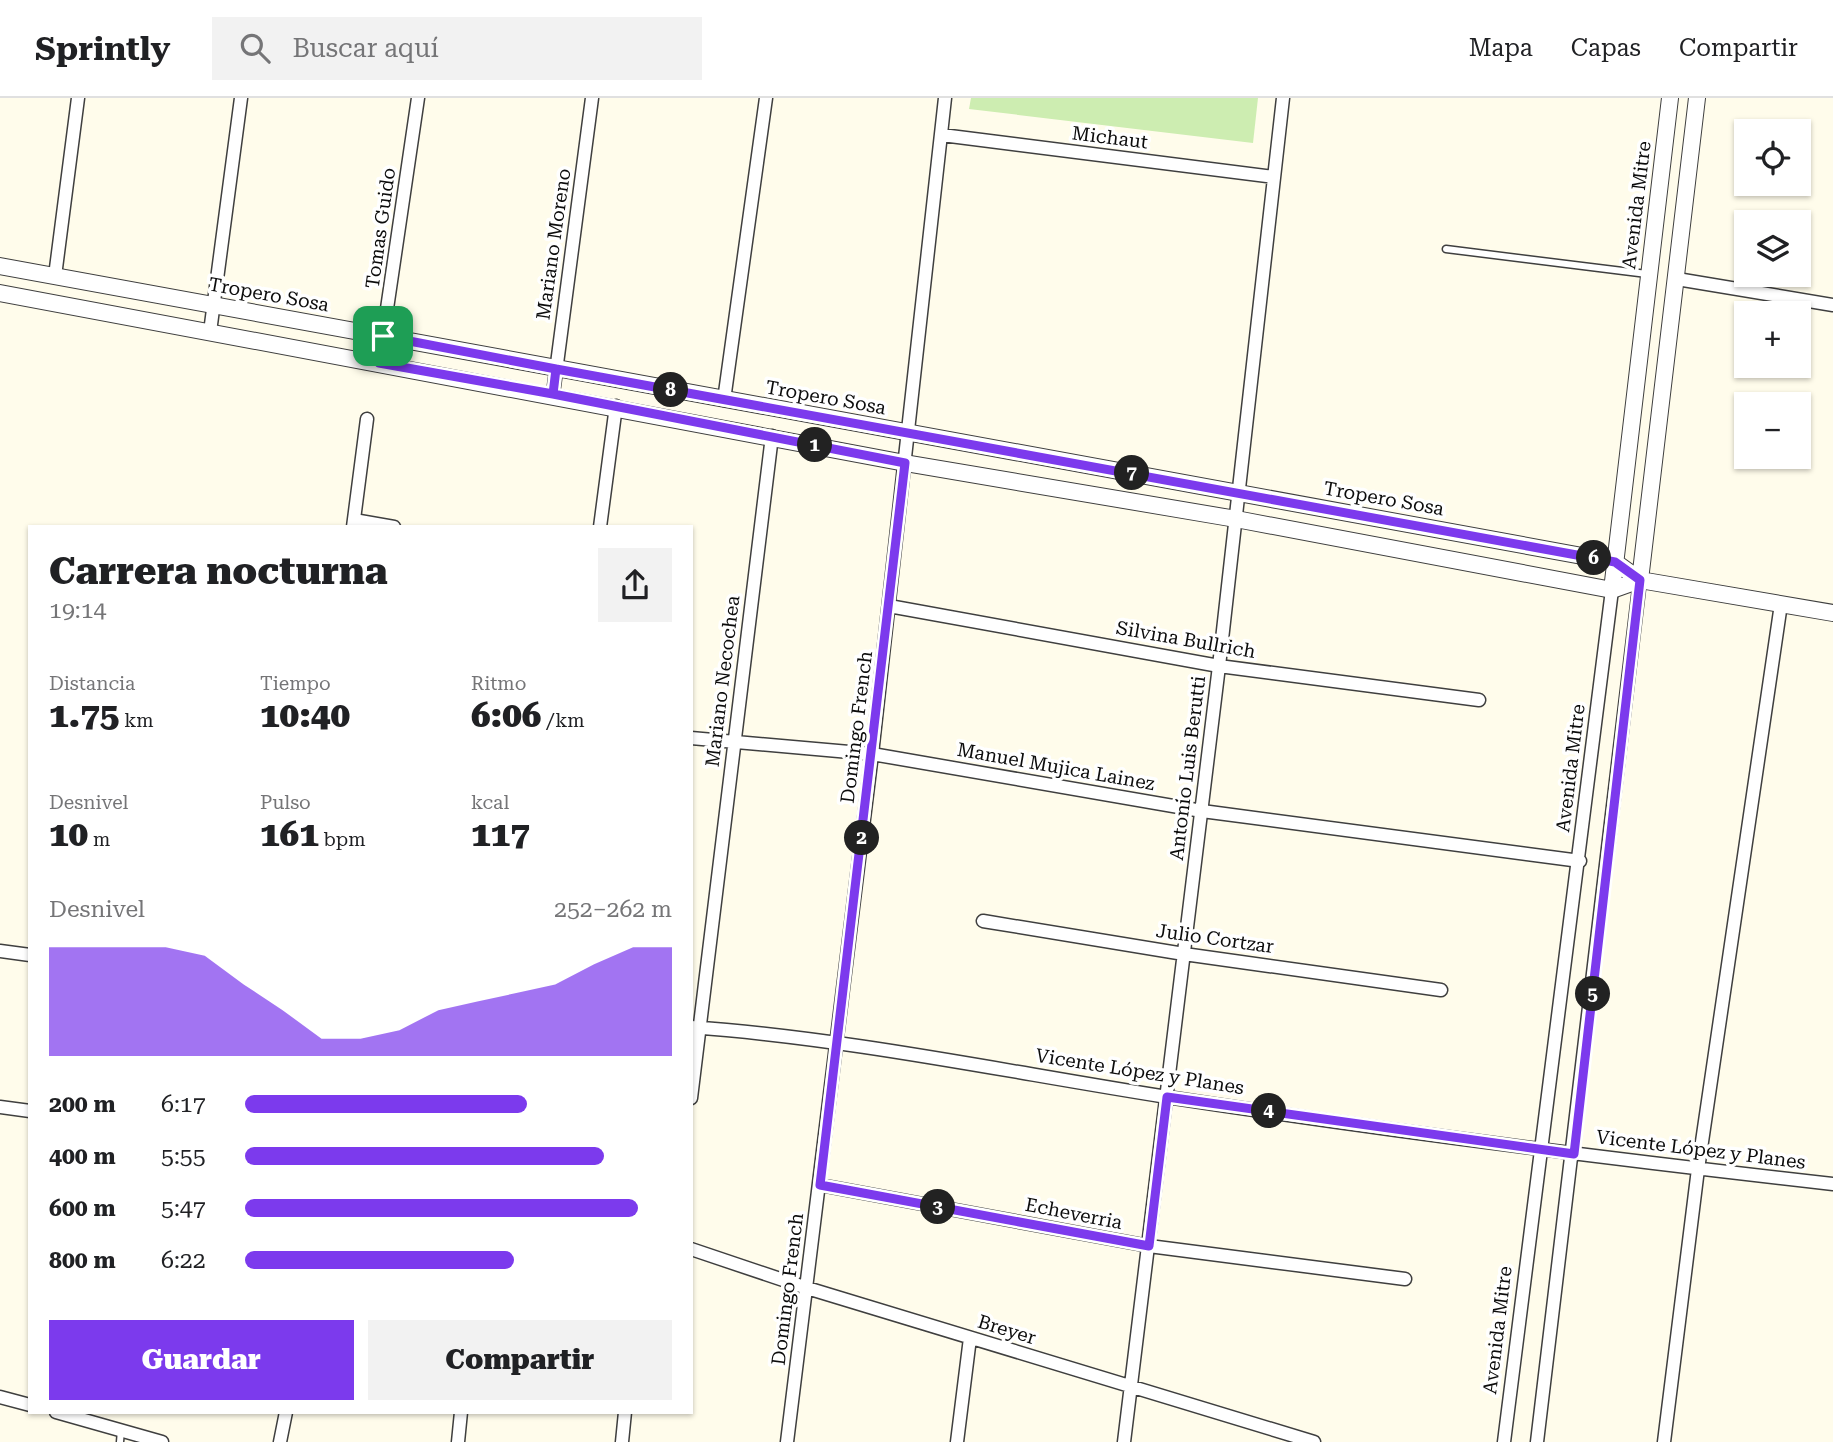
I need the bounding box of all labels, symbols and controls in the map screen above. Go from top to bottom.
search box [212,17,702,80]
text: Sprintly [35,29,170,68]
icon: search [236,29,274,67]
text: Buscar aquí [292,33,439,63]
text: Mapa [1469,34,1533,62]
text: Capas [1571,34,1641,62]
text: Compartir [1679,34,1798,62]
map controls [1734,119,1811,469]
button: locate [1734,119,1811,196]
street label: Michaut [1071,121,1149,154]
street label: Avenida Mitre [1617,140,1656,270]
street label: Tomas Guido [361,166,400,290]
street label: Mariano Moreno [531,167,576,321]
button: layers [1734,210,1811,287]
street label: Tropero Sosa [207,273,332,317]
button: + [1734,301,1811,378]
pin [353,306,413,366]
icon: arrive [364,317,402,355]
pin: 8 [654,372,688,408]
street label: Tropero Sosa [764,376,889,420]
text: 8 [665,378,676,401]
button: − [1734,392,1811,469]
pin: 1 [798,428,832,462]
text: 1 [809,433,820,456]
pin: 7 [1114,456,1150,490]
text: 7 [1126,461,1137,484]
street label: Tropero Sosa [1322,477,1447,521]
pin: 6 [1576,540,1612,575]
text: 6 [1588,546,1599,569]
button: share [598,548,672,622]
text: Carrera nocturna [49,549,388,593]
street label: Mariano Necochea [701,593,745,768]
text: 19:14 [49,597,106,624]
street label: Silvina Bullrich [1114,616,1257,663]
street label: Domingo French [836,650,877,805]
text: Distancia [49,672,135,695]
text: Tiempo [260,672,331,695]
text: Ritmo [471,672,526,695]
street label: Antonio Luis Berutti [1165,674,1210,862]
text: 1.75 [49,695,119,736]
text: 10:40 [260,695,350,736]
text: 6:06 [471,695,541,736]
street label: Avenida Mitre [1551,703,1590,833]
text: km [119,709,154,732]
text: /km [541,709,585,732]
street label: Manuel Mujica Lainez [955,738,1157,795]
text: Desnivel [49,791,128,814]
text: Pulso [260,791,311,814]
text: kcal [471,791,509,814]
text: 10 [49,814,88,855]
text: 161 [260,814,319,855]
text: 117 [471,814,530,855]
pin: 2 [844,820,880,856]
text: 2 [856,826,867,849]
text: m [88,828,110,851]
text: bpm [319,828,366,851]
text: Desnivel [49,896,145,923]
text: 252–262 m [554,896,672,923]
street label: Julio Cortzar [1155,919,1275,958]
pin: 5 [1576,976,1610,1012]
text: 5 [1587,982,1598,1005]
street label: Vicente López y Planes [1034,1044,1246,1099]
text: 200 m [49,1091,116,1118]
text: 6:17 [161,1091,206,1118]
pin: 4 [1252,1094,1286,1128]
text: 4 [1263,1099,1274,1122]
street label: Vicente López y Planes [1595,1125,1807,1174]
text: 400 m [49,1143,116,1170]
text: 5:55 [161,1143,206,1170]
pin: 3 [920,1190,956,1224]
street label: Echeverria [1023,1193,1125,1234]
text: 600 m [49,1195,116,1222]
text: 5:47 [161,1195,206,1222]
text: 3 [932,1195,943,1218]
street label: Domingo French [767,1212,808,1367]
text: 800 m [49,1247,116,1274]
text: 6:22 [161,1247,206,1274]
street label: Avenida Mitre [1478,1265,1517,1395]
street label: Breyer [975,1310,1039,1349]
button: Guardar [49,1320,354,1400]
button: Compartir [368,1320,672,1400]

